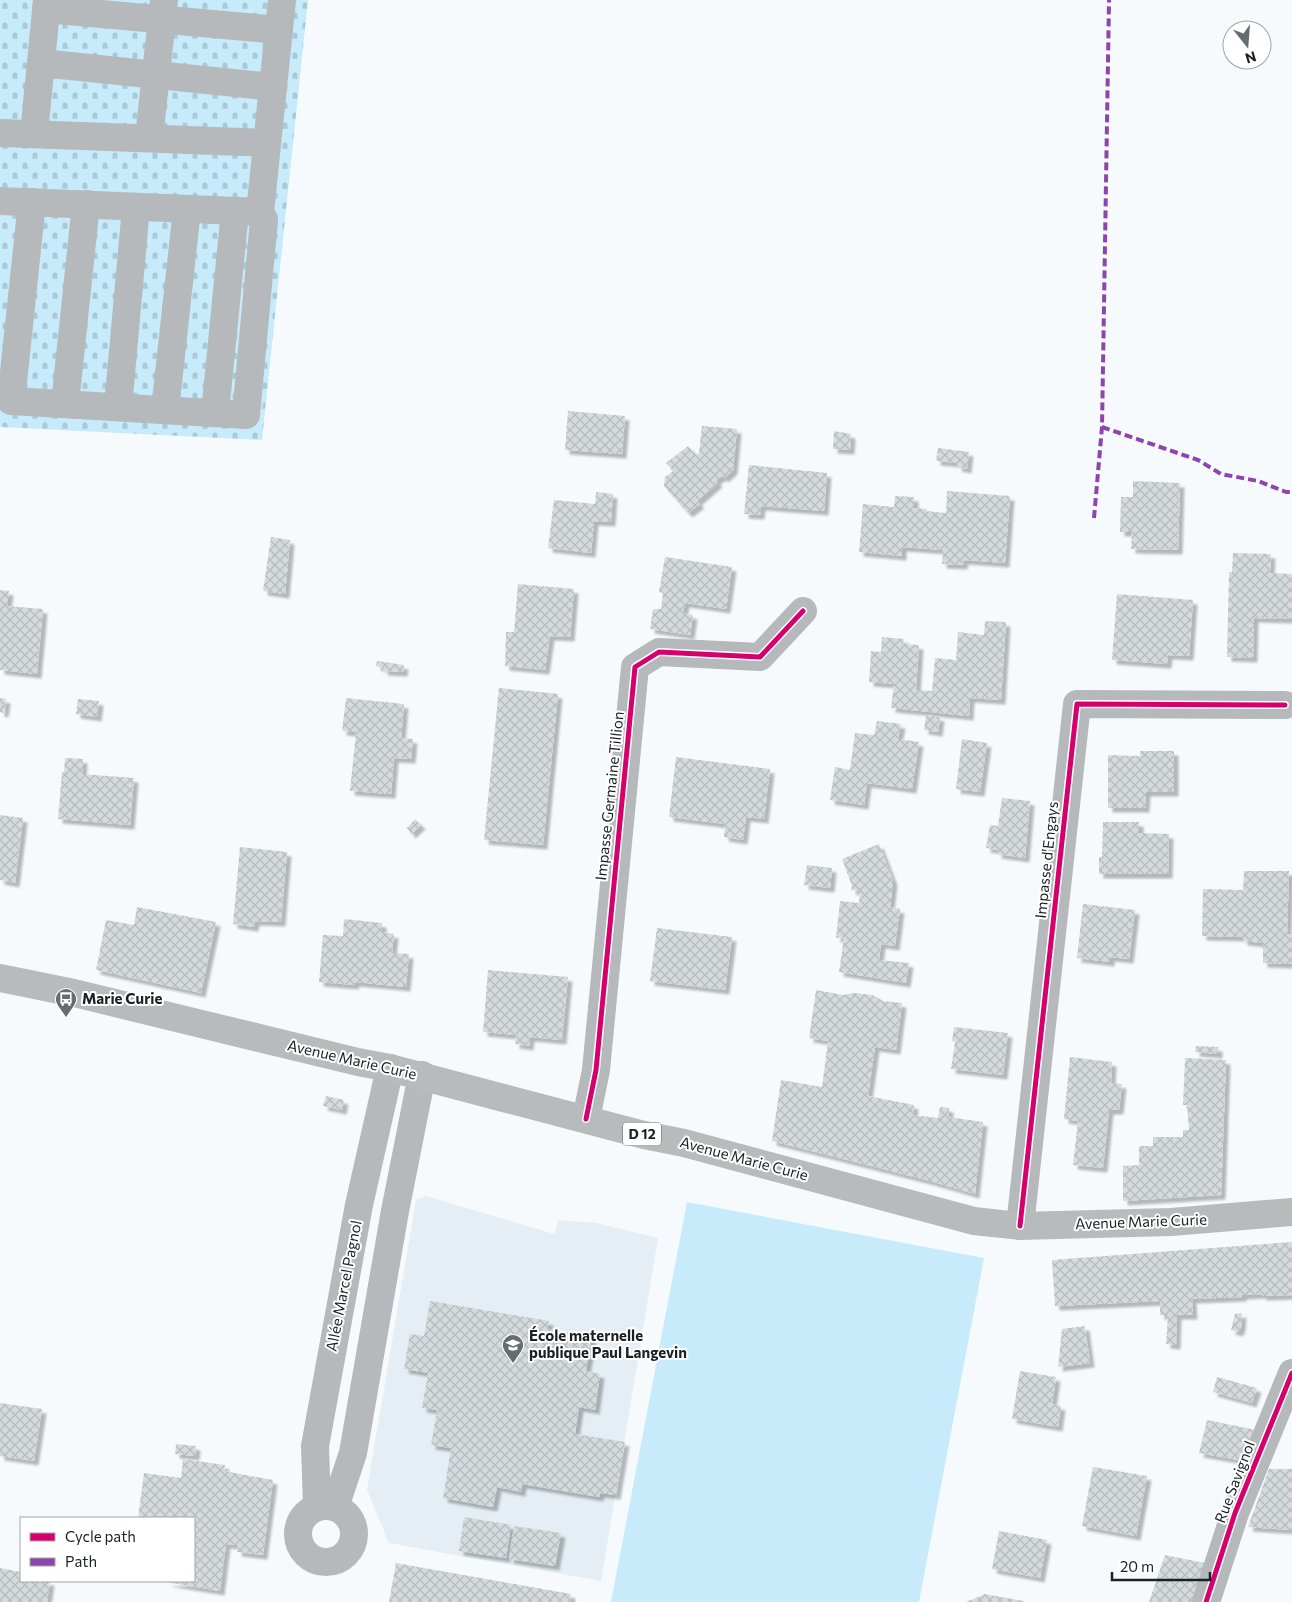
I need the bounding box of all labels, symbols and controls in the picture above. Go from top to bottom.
north arrow [1222,20,1272,70]
text: N [1243,48,1258,68]
street label: Impasse Germaine Tillion [591,710,627,881]
street label: Impasse d'Engays [1031,800,1061,919]
bus stop icon: Marie Curie [54,987,78,1018]
place label: Marie Curie [82,989,163,1007]
street label: Avenue Marie Curie [286,1035,419,1083]
road number: D 12 [623,1122,661,1146]
street label: Avenue Marie Curie [678,1132,810,1184]
street label: Avenue Marie Curie [1075,1210,1207,1232]
street label: Allée Marcel Pagnol [321,1219,365,1353]
place label: École maternelle publique Paul Langevin [529,1326,687,1361]
school or university icon: École maternelle publique Paul Langevin [501,1333,525,1364]
street label: Rue Savignol [1210,1438,1258,1525]
legend [20,1517,195,1582]
text: Cycle path [65,1527,136,1545]
scale bar [1112,1550,1210,1582]
text: Path [65,1552,97,1570]
text: 20 m [1120,1557,1154,1575]

